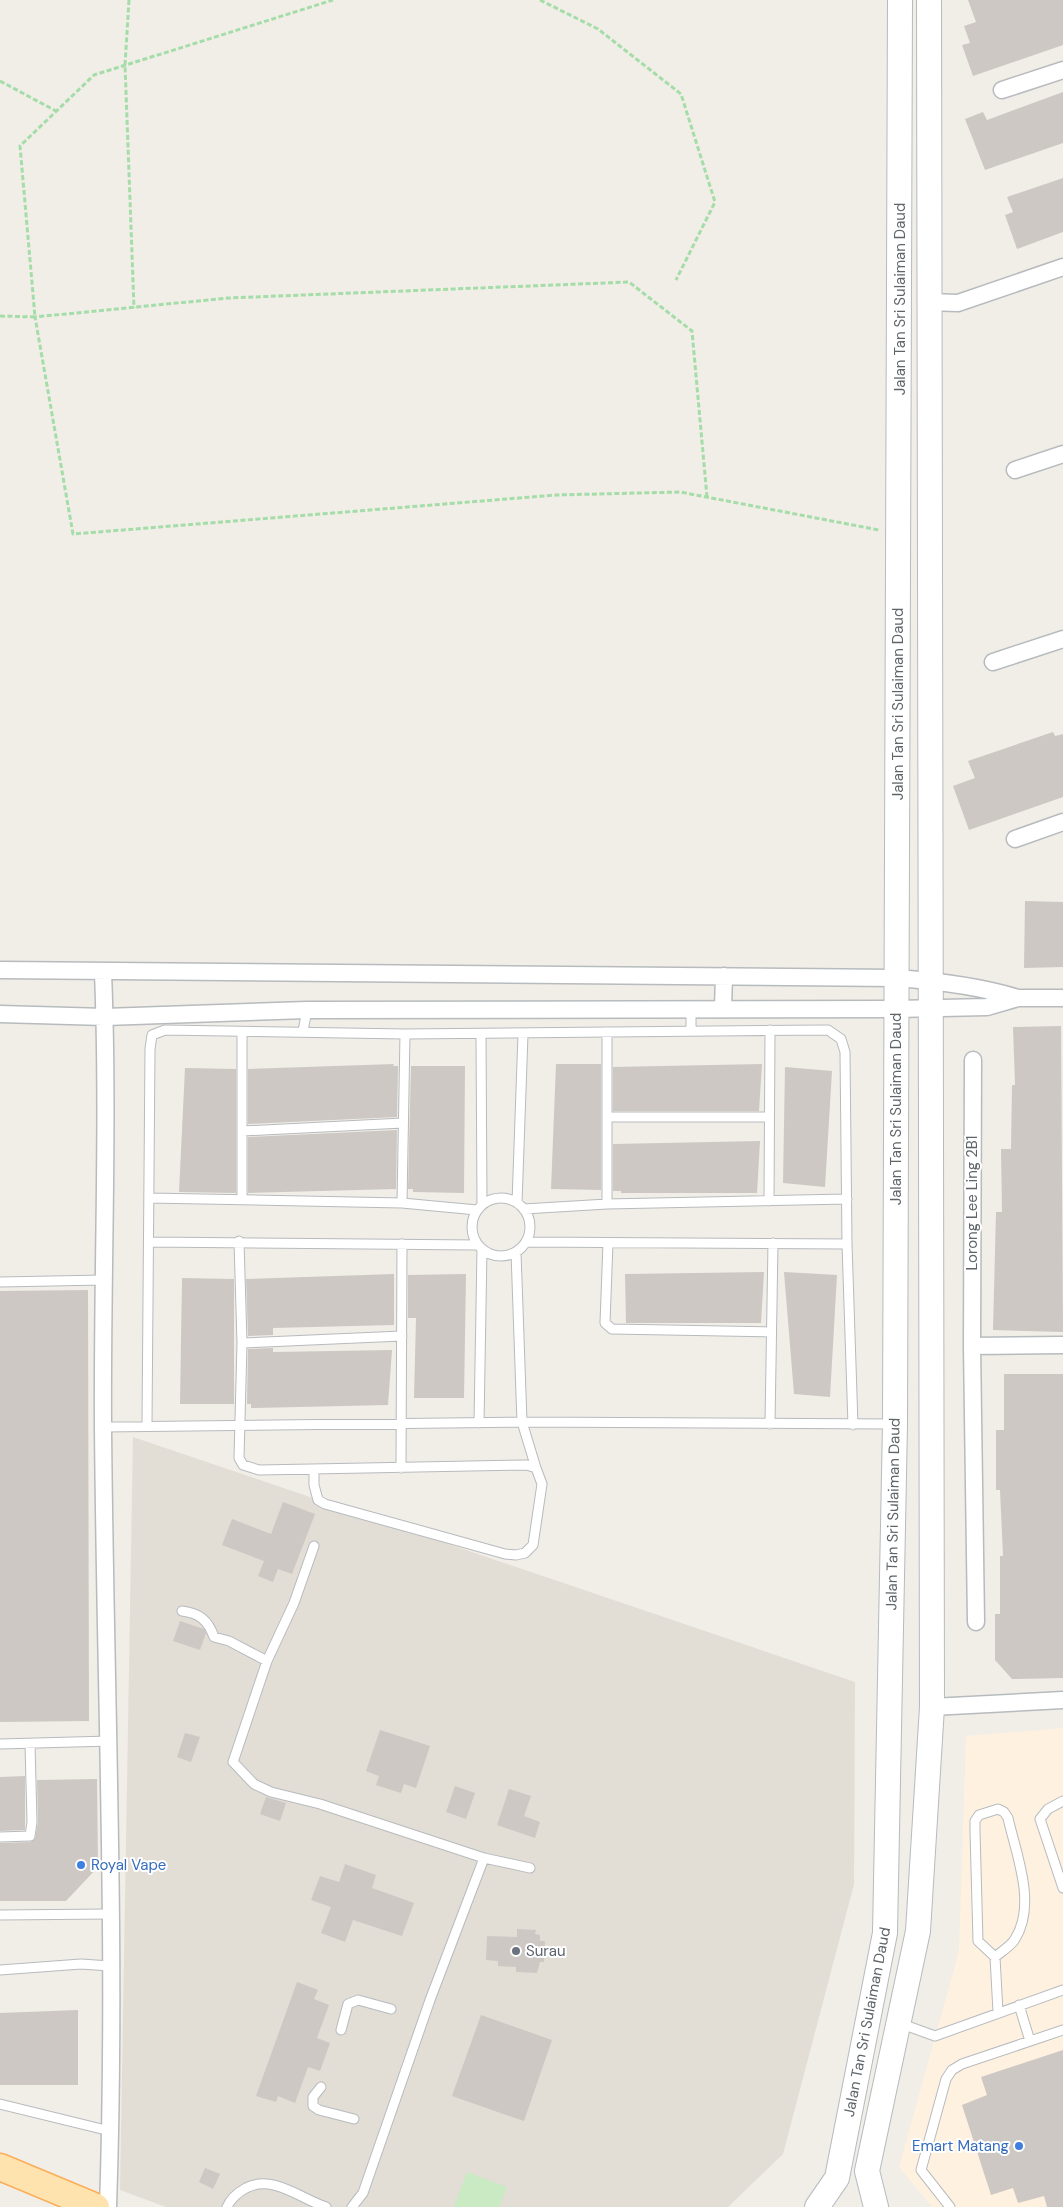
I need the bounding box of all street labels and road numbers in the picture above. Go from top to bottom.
street label: Jalan Tan Sri Sulaiman Daud [890,203,910,395]
street label: Jalan Tan Sri Sulaiman Daud [888,608,908,800]
street label: Jalan Tan Sri Sulaiman Daud [886,1013,906,1205]
street label: Lorong Lee Ling 2B1 [962,1135,982,1271]
street label: Jalan Tan Sri Sulaiman Daud [881,1417,905,1611]
street label: Jalan Tan Sri Sulaiman Daud [839,1926,895,2118]

